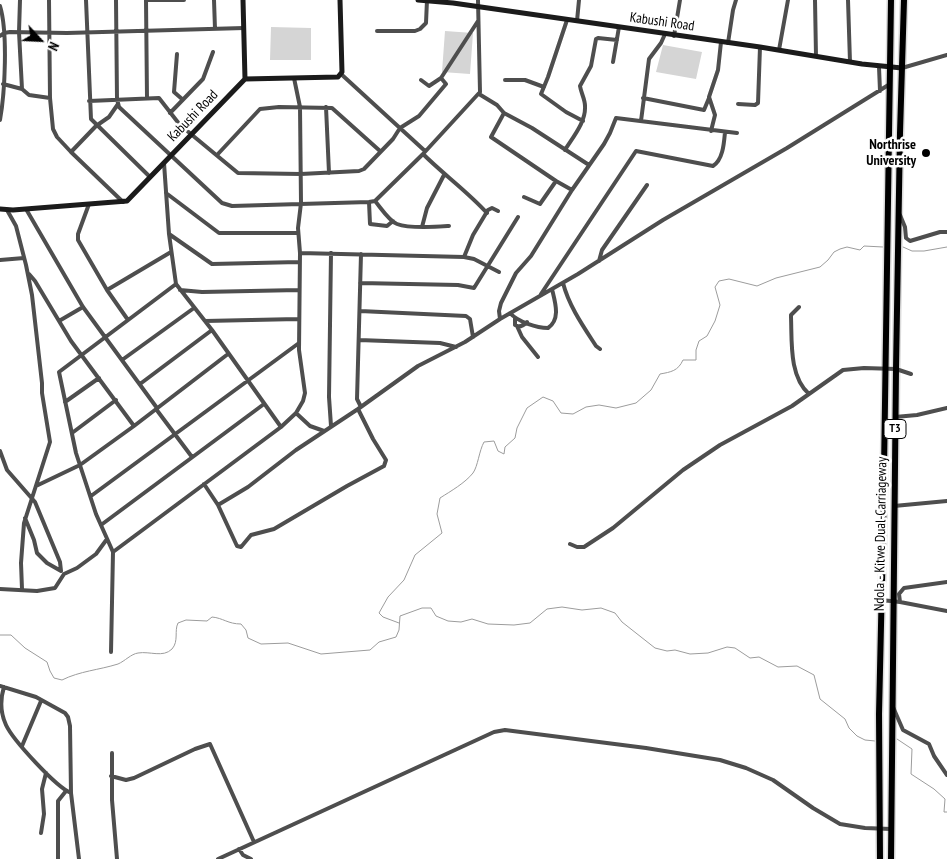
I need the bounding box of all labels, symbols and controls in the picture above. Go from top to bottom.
street label: Kabushi Road [629,9,695,35]
north arrow [15,15,65,65]
text: N [44,39,63,54]
street label: Kabushi Road [164,87,222,145]
place label: Northrise University [866,137,916,170]
marker: Northrise University [920,147,932,159]
road number: T3 [884,419,906,438]
street label: Ndola - Kitwe Dual-Carriageway [871,457,891,611]

